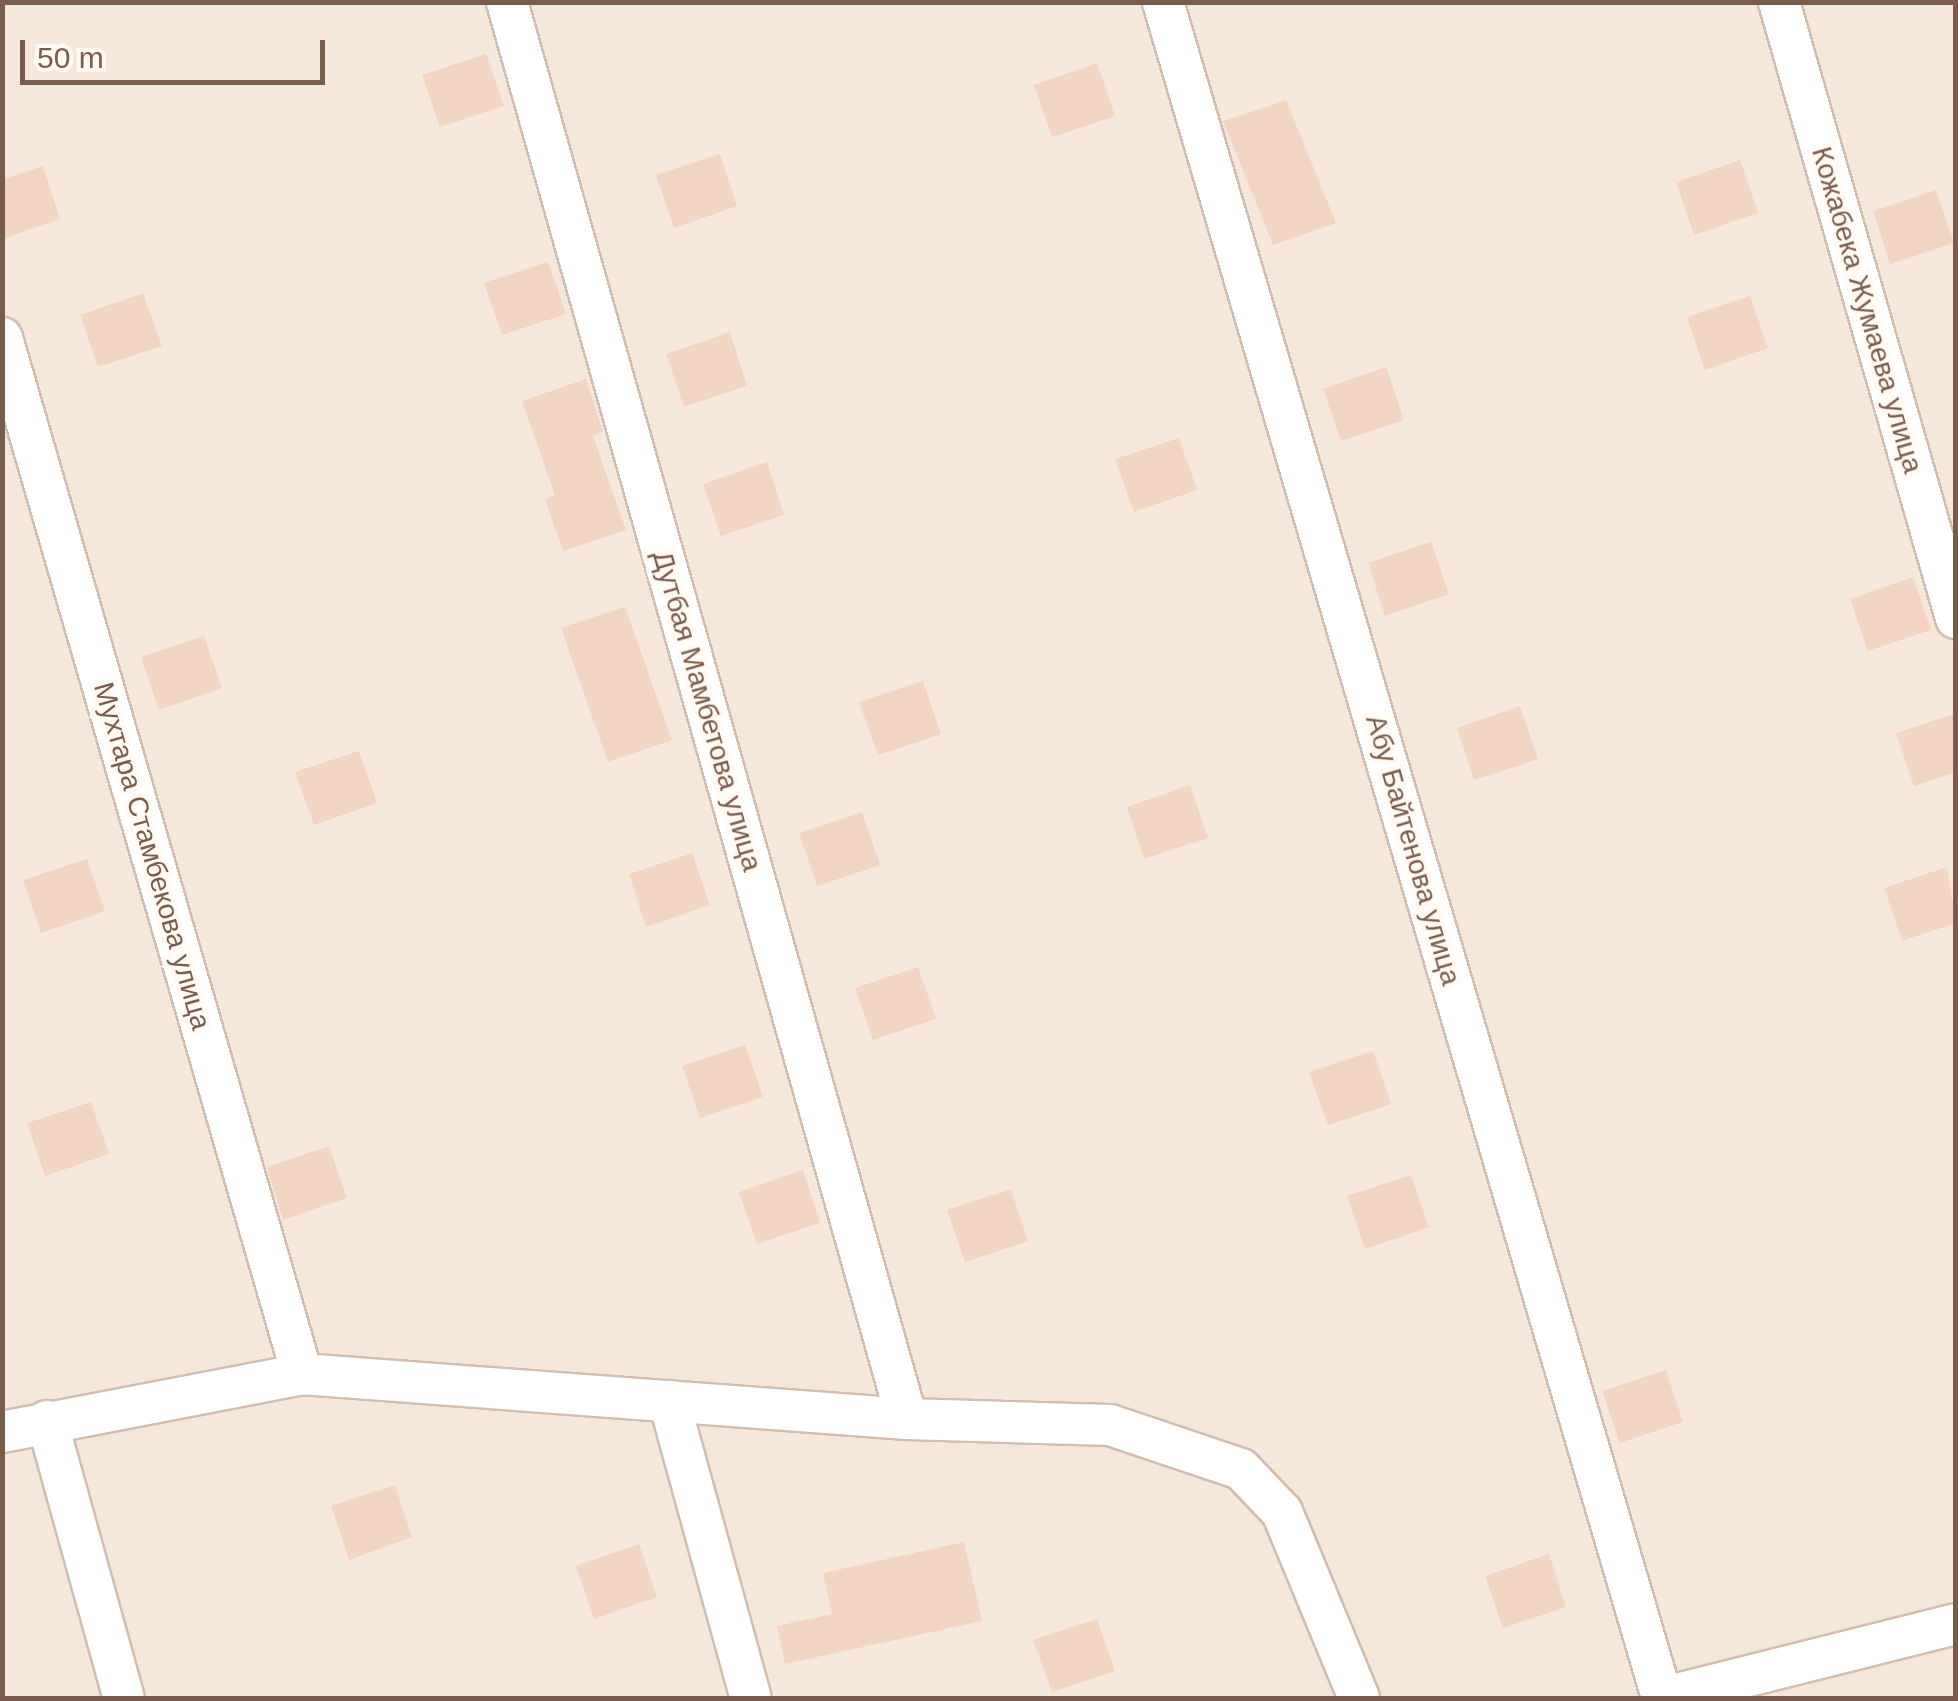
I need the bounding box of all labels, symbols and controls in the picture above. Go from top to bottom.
scale bar [25,20,330,82]
text: 50 m [37,41,104,74]
street label: Кожабека Жумаева улица [1804,143,1930,477]
street label: Дутбая Мамбетова улица [645,547,769,875]
street label: Мухтара Стамбекова улица [86,678,218,1034]
street label: Абу Байтенова улица [1358,711,1468,989]

